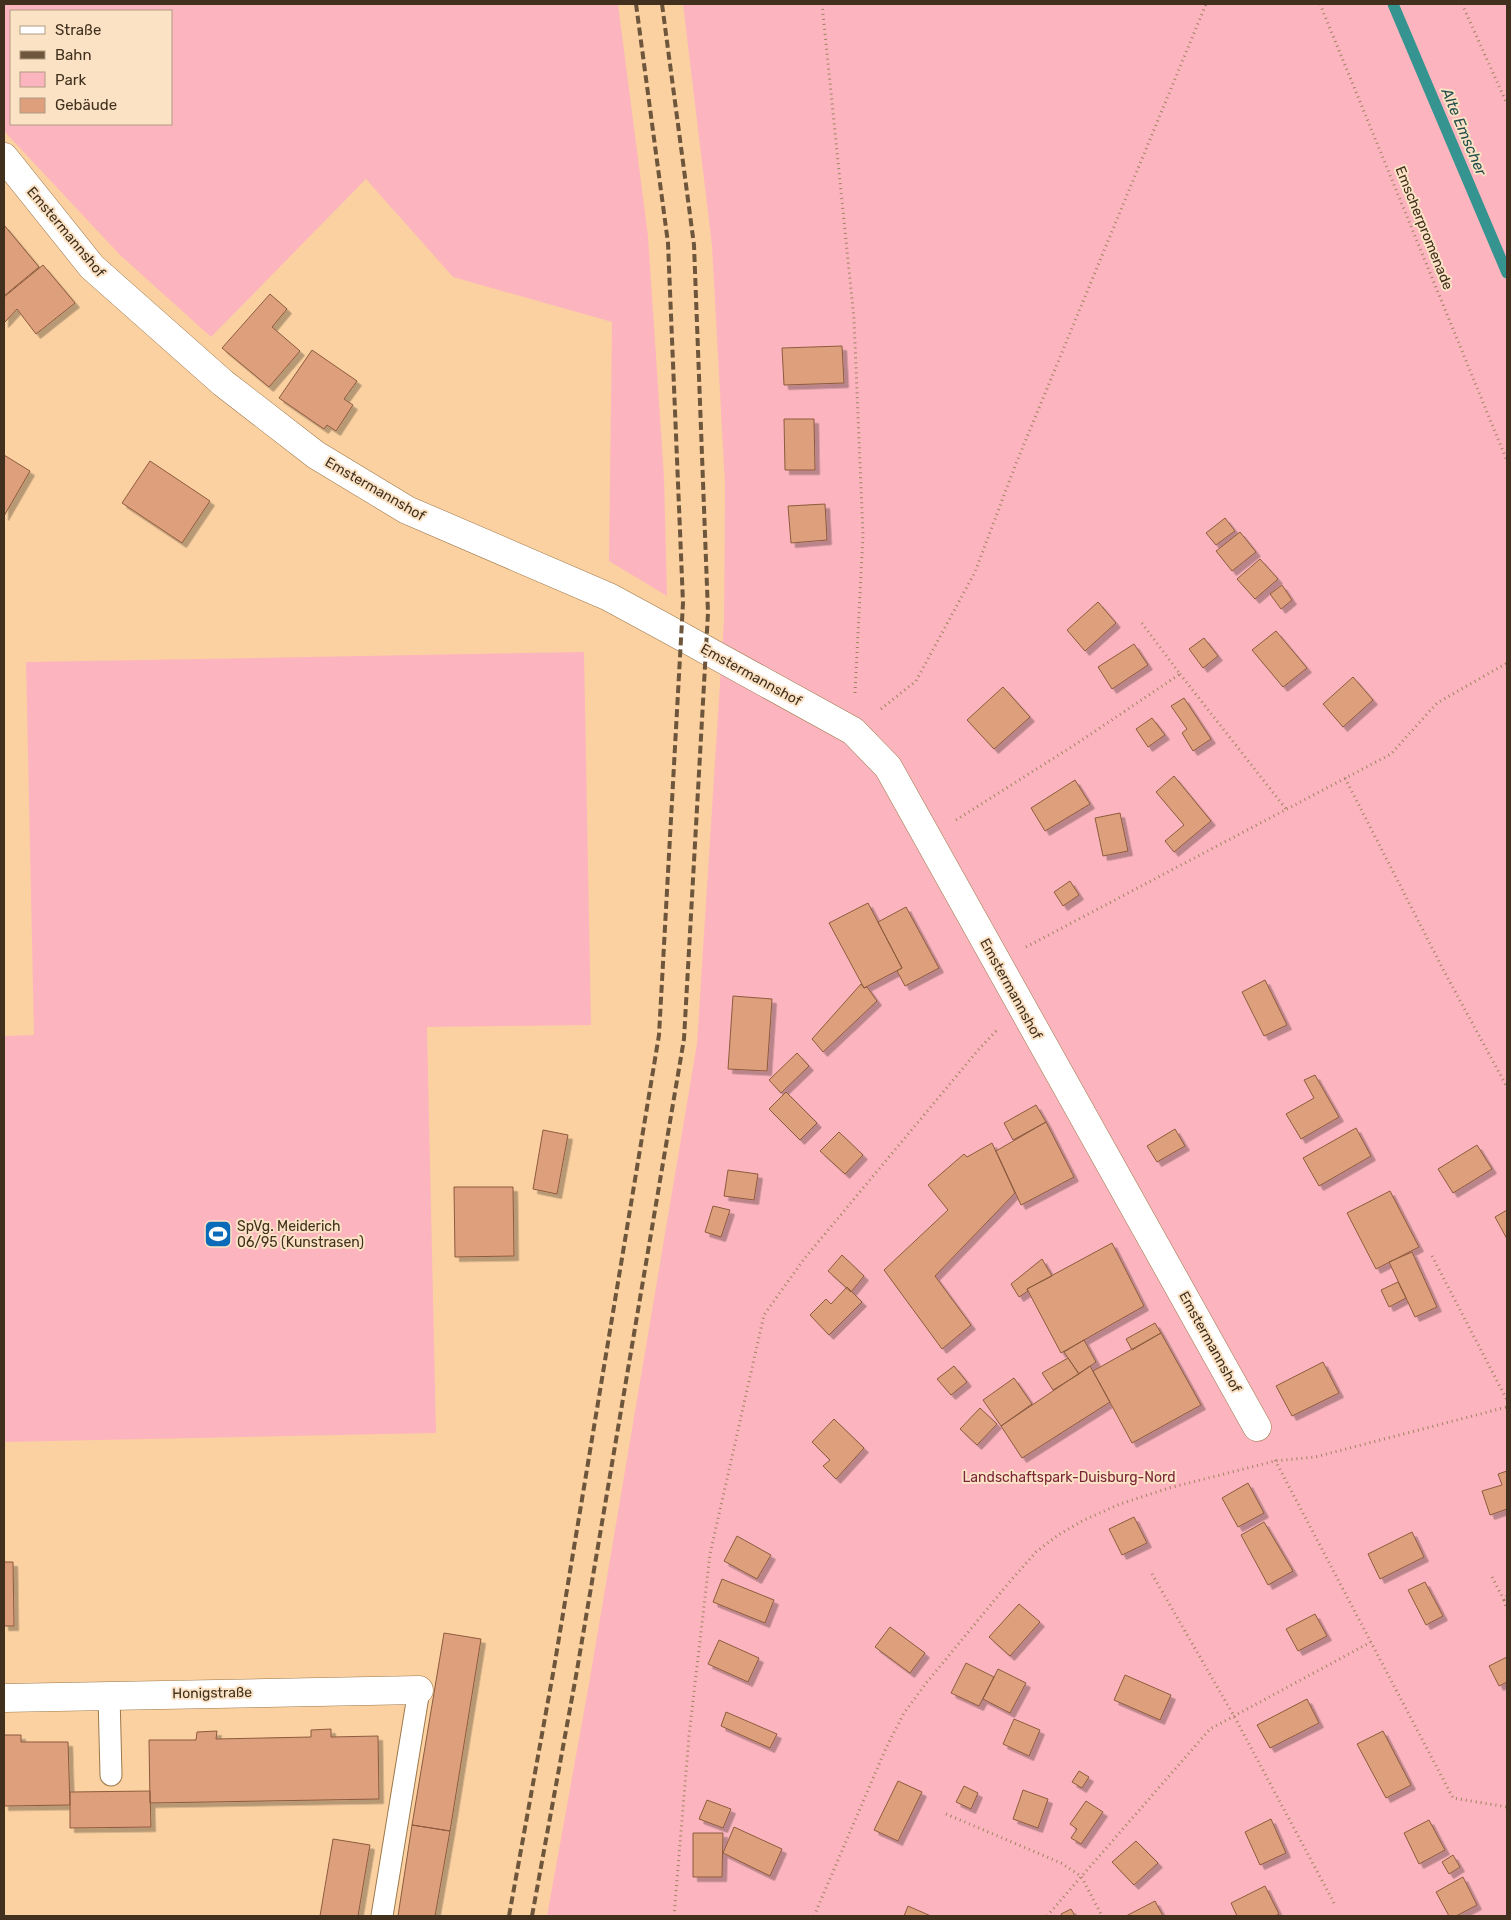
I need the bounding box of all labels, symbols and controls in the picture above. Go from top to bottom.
legend [10,10,172,125]
text: Straße [55,21,101,39]
text: Bahn [55,46,92,64]
text: Park [55,71,86,89]
water label: Alte Emscher [1437,85,1491,180]
text: Gebäude [55,96,117,114]
street label: Emscherpromenade [1391,164,1457,292]
street label: Emstermannshof [23,183,109,281]
street label: Emstermannshof [322,453,429,525]
street label: Emstermannshof [698,640,805,710]
street label: Emstermannshof [976,936,1046,1043]
place label: SpVg. Meiderich 06/95 (Kunstrasen) [237,1218,364,1251]
sports icon: SpVg. Meiderich 06/95 (Kunstrasen) [203,1219,233,1249]
street label: Emstermannshof [1175,1289,1245,1396]
park label: Landschaftspark-Duisburg-Nord [962,1469,1176,1486]
street label: Honigstraße [172,1684,252,1702]

